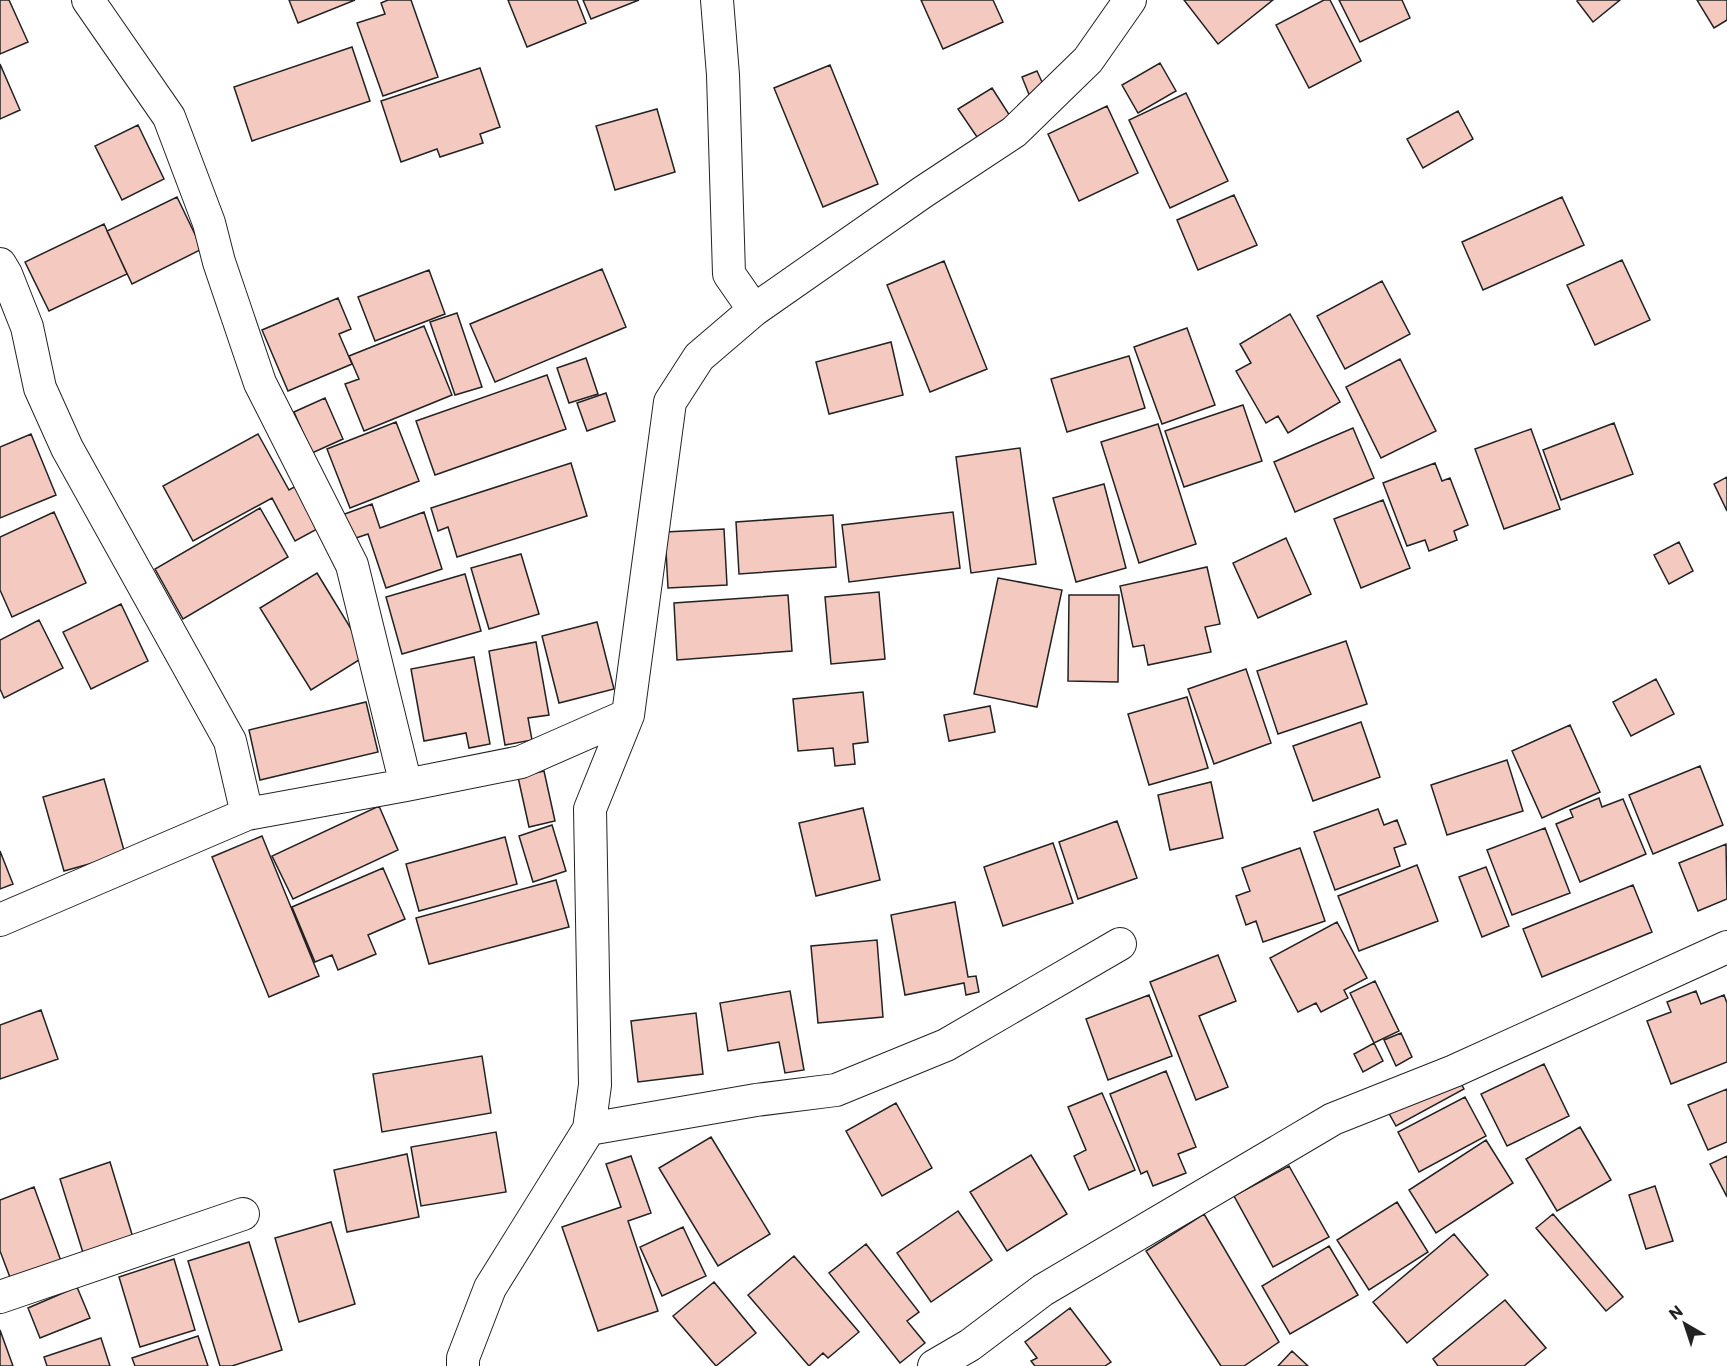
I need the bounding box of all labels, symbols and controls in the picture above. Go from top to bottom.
north arrow [1655,1294,1715,1354]
text: N [1665,1301,1686,1323]

